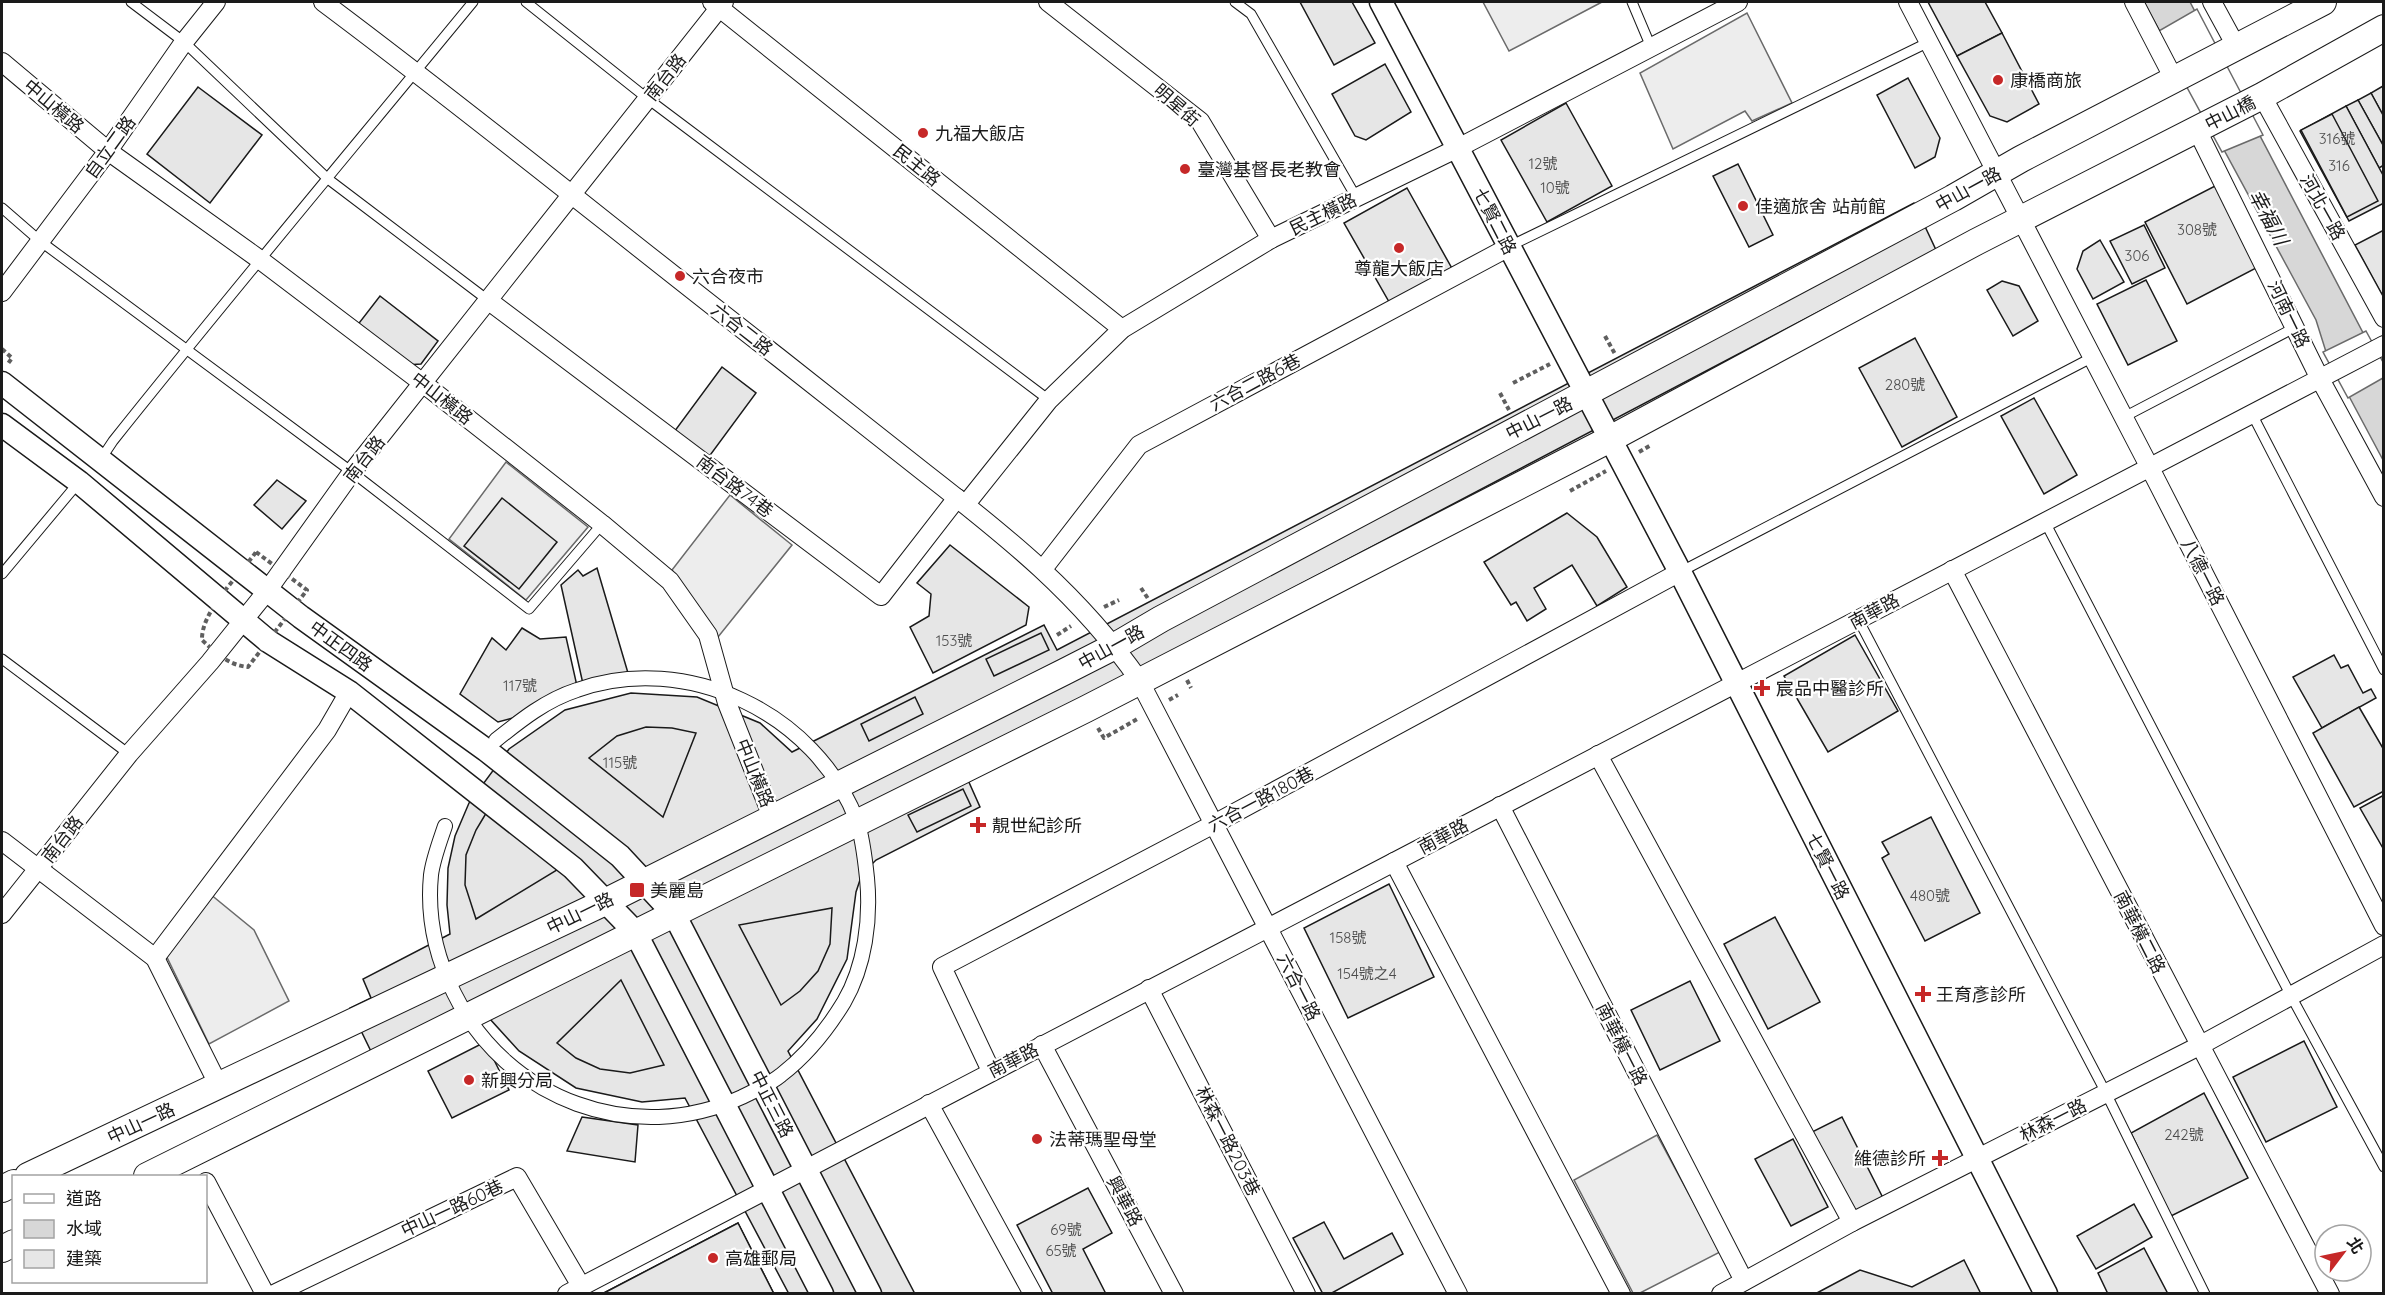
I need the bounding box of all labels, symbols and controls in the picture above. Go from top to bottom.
street label: 南台路 [639,49,691,105]
place label: 康橋商旅 [2010,69,2082,92]
marker: 康橋商旅 [1991,73,2005,87]
street label: 中山橫路 [19,74,89,138]
street label: 明星街 [1149,79,1205,131]
street label: 中山橋 [2201,90,2259,136]
street label: 自立二路 [80,111,140,183]
place label: 九福大飯店 [935,122,1025,145]
marker: 九福大飯店 [916,126,930,140]
house number: 316號 [2319,129,2355,148]
street label: 民主路 [889,139,945,191]
house number: 12號 [1529,154,1557,173]
house number: 316 [2328,156,2350,175]
place label: 臺灣基督長老教會 [1197,158,1341,181]
street label: 中山一路 [1931,161,2005,217]
marker: 臺灣基督長老教會 [1178,162,1192,176]
street label: 河北一路 [2295,170,2351,244]
house number: 10號 [1540,178,1570,197]
street label: 七賢二路 [1468,184,1522,258]
water label: 幸福川 [2244,185,2295,251]
street label: 民主橫路 [1286,188,1360,240]
place label: 佳適旅舍 站前館 [1755,195,1886,218]
marker: 佳適旅舍 站前館 [1736,199,1750,213]
house number: 308號 [2177,220,2217,239]
marker: 尊龍大飯店 [1392,241,1406,255]
house number: 306 [2125,246,2149,265]
place label: 尊龍大飯店 [1354,257,1444,280]
place label: 六合夜市 [692,265,764,288]
marker: 六合夜市 [673,269,687,283]
street label: 河南一路 [2263,277,2315,351]
street label: 六合二路 [707,298,777,360]
street label: 六合二路6巷 [1206,348,1304,416]
street label: 中山橫路 [407,367,477,429]
house number: 280號 [1885,375,1925,394]
street label: 中山一路 [1502,391,1576,445]
street label: 南台路 [338,431,390,487]
street label: 南台路74巷 [692,450,778,522]
street label: 八德一路 [2176,535,2230,609]
street label: 南華路 [1845,588,1903,634]
street label: 中正四路 [305,616,377,676]
street label: 中山一路 [1074,619,1148,675]
house number: 153號 [936,631,972,650]
house number: 117號 [503,676,537,695]
place label: 宸品中醫診所 [1776,677,1884,700]
marker: 宸品中醫診所 [1753,679,1771,697]
street label: 中山橫路 [731,735,779,811]
house number: 115號 [603,753,637,772]
street label: 六合一路180巷 [1204,761,1318,837]
street label: 南台路 [36,811,88,867]
street label: 南華路 [1414,813,1472,859]
place label: 靚世紀診所 [992,814,1082,837]
marker: 靚世紀診所 [969,816,987,834]
street label: 七賢一路 [1801,829,1855,903]
place label: 美麗島 [650,879,704,902]
marker: 美麗島 [628,881,646,899]
house number: 480號 [1910,886,1950,905]
street label: 中山一路 [543,887,617,939]
street label: 南華橫二路 [2109,887,2171,977]
house number: 158號 [1330,928,1366,947]
street label: 六合一路 [1272,950,1326,1024]
house number: 154號之4 [1337,964,1397,983]
place label: 王育彥診所 [1936,983,2026,1006]
marker: 王育彥診所 [1914,985,1932,1003]
street label: 南華橫一路 [1591,999,1653,1089]
street label: 南華路 [984,1037,1042,1083]
street label: 中正三路 [745,1067,799,1141]
place label: 新興分局 [481,1069,553,1092]
marker: 新興分局 [462,1073,476,1087]
street label: 林森一路203巷 [1190,1082,1266,1200]
street label: 林森一路 [2016,1093,2090,1147]
street label: 中山一路 [104,1097,178,1149]
house number: 242號 [2164,1125,2204,1144]
place label: 法蒂瑪聖母堂 [1049,1128,1157,1151]
marker: 法蒂瑪聖母堂 [1030,1132,1044,1146]
place label: 維德診所 [1854,1147,1926,1170]
marker: 維德診所 [1931,1149,1949,1167]
street label: 興華路 [1102,1172,1148,1230]
street label: 中山一路60巷 [397,1174,507,1242]
legend [12,1175,207,1283]
text: 道路 [66,1187,102,1210]
text: 水域 [66,1217,102,1240]
house number: 69號 [1050,1220,1082,1239]
north arrow [2313,1223,2373,1283]
text: 北 [2343,1233,2368,1257]
house number: 65號 [1045,1241,1077,1260]
text: 建築 [66,1247,102,1270]
place label: 高雄郵局 [725,1247,797,1270]
marker: 高雄郵局 [706,1251,720,1265]

